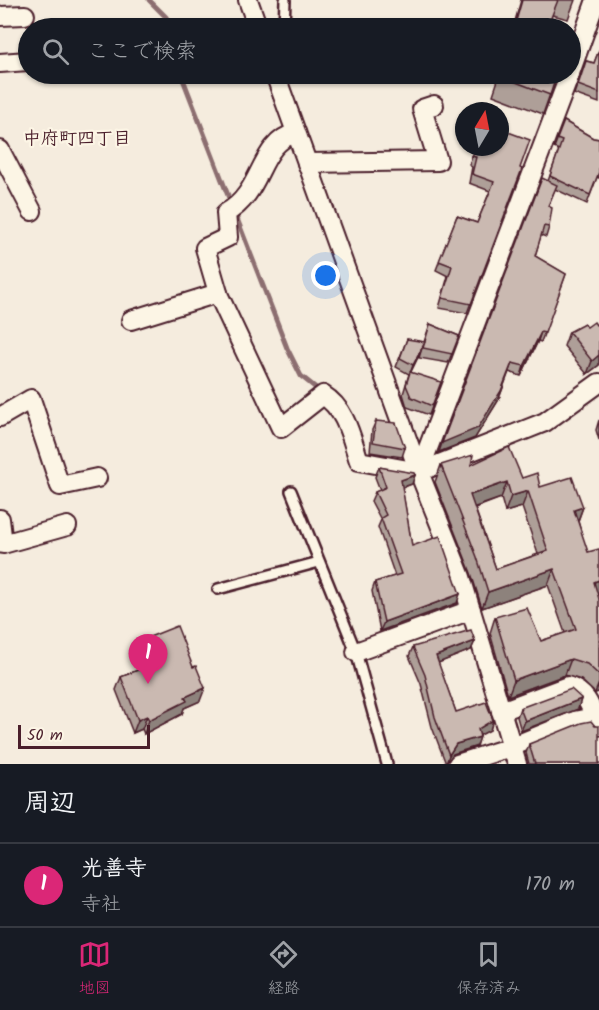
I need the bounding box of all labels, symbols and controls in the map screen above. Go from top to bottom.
search box [18,18,581,84]
icon: search [39,35,72,68]
text: ここで検索 [87,35,197,70]
north arrow [455,102,509,156]
district label: 中府町四丁目 [23,125,131,154]
your location [311,261,340,290]
pin: 1 [128,634,168,684]
scale bar [18,722,150,750]
text: 50 m [27,723,63,748]
text: 周辺 [24,783,76,825]
text: 光善寺 [81,852,147,887]
text: 1 [40,869,47,901]
text: 170 m [526,869,575,901]
text: 寺社 [81,889,121,921]
tab: 地図 [78,938,111,1001]
tab: 経路 [267,938,300,1001]
tab: 保存済み [457,938,521,1001]

